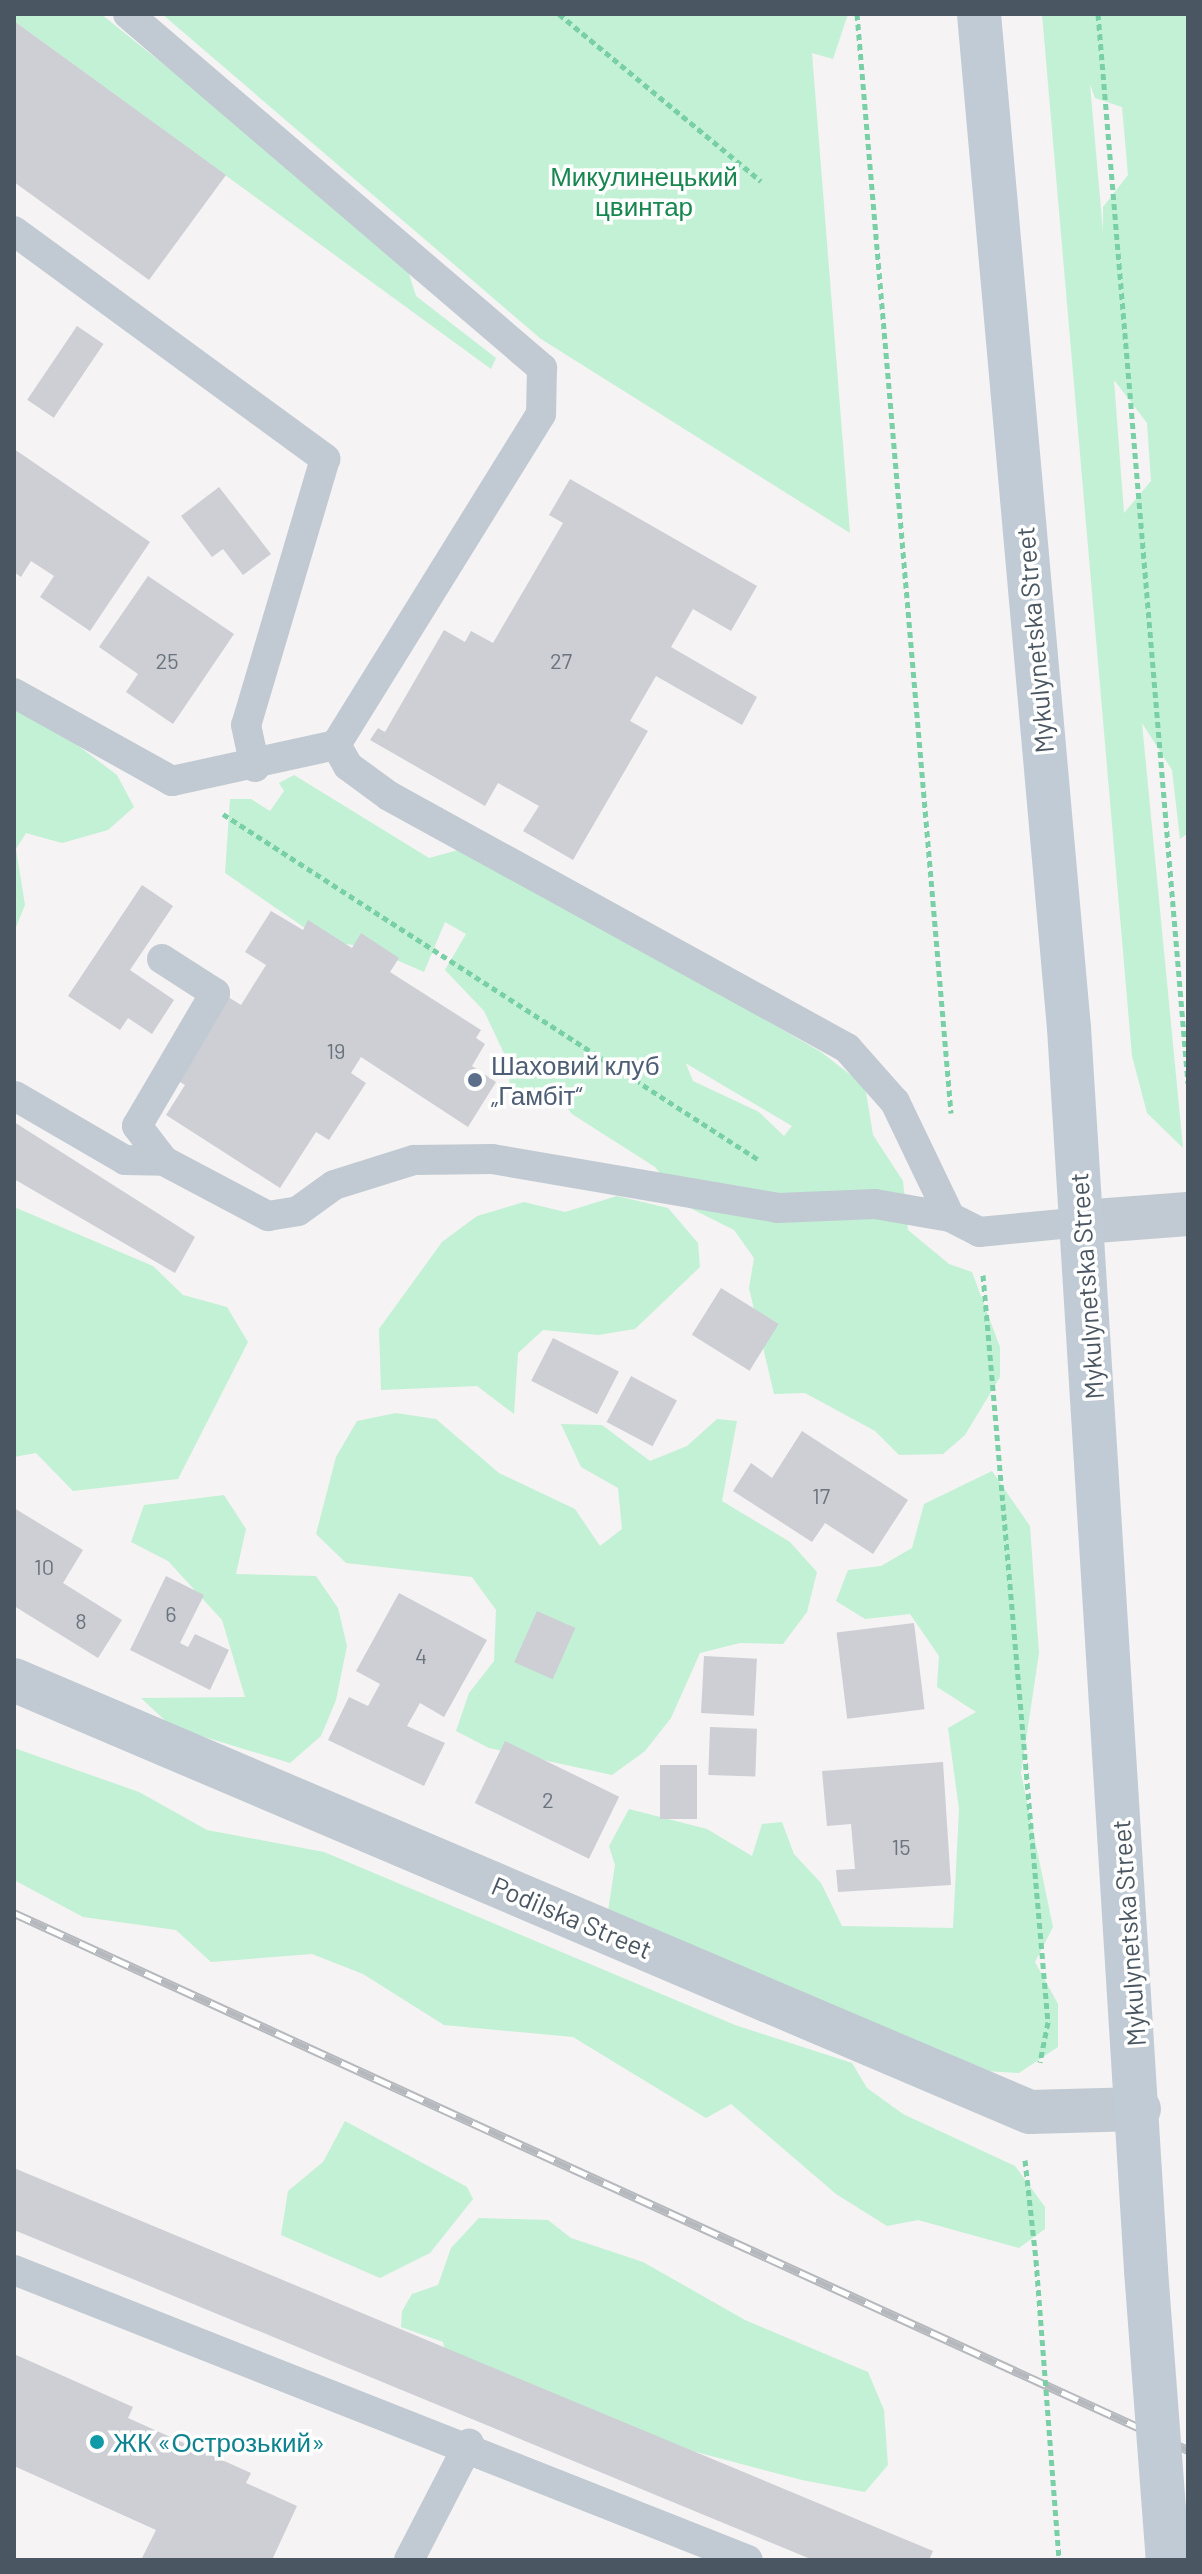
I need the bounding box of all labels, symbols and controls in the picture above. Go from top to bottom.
park label: Микулинецький цвинтар [550,160,738,222]
street label: Mykulynetska Street [1009,525,1059,755]
house number: 25 [155,648,179,674]
house number: 27 [550,648,572,674]
house number: 19 [326,1038,346,1064]
place label: Шаховий клуб „Гамбіт“ [491,1049,660,1110]
marker: Шаховий клуб „Гамбіт“ [466,1071,484,1089]
street label: Mykulynetska Street [1063,1172,1109,1400]
house number: 17 [812,1483,830,1509]
house number: 10 [34,1554,54,1580]
house number: 6 [165,1601,177,1627]
house number: 8 [75,1608,87,1634]
house number: 4 [415,1643,427,1669]
house number: 2 [542,1787,554,1813]
street label: Mykulynetska Street [1105,1819,1151,2047]
house number: 15 [891,1834,911,1860]
street label: Podilska Street [487,1869,657,1965]
place label: ЖК «Острозький» [113,2426,325,2458]
marker: ЖК «Острозький» [88,2433,106,2451]

